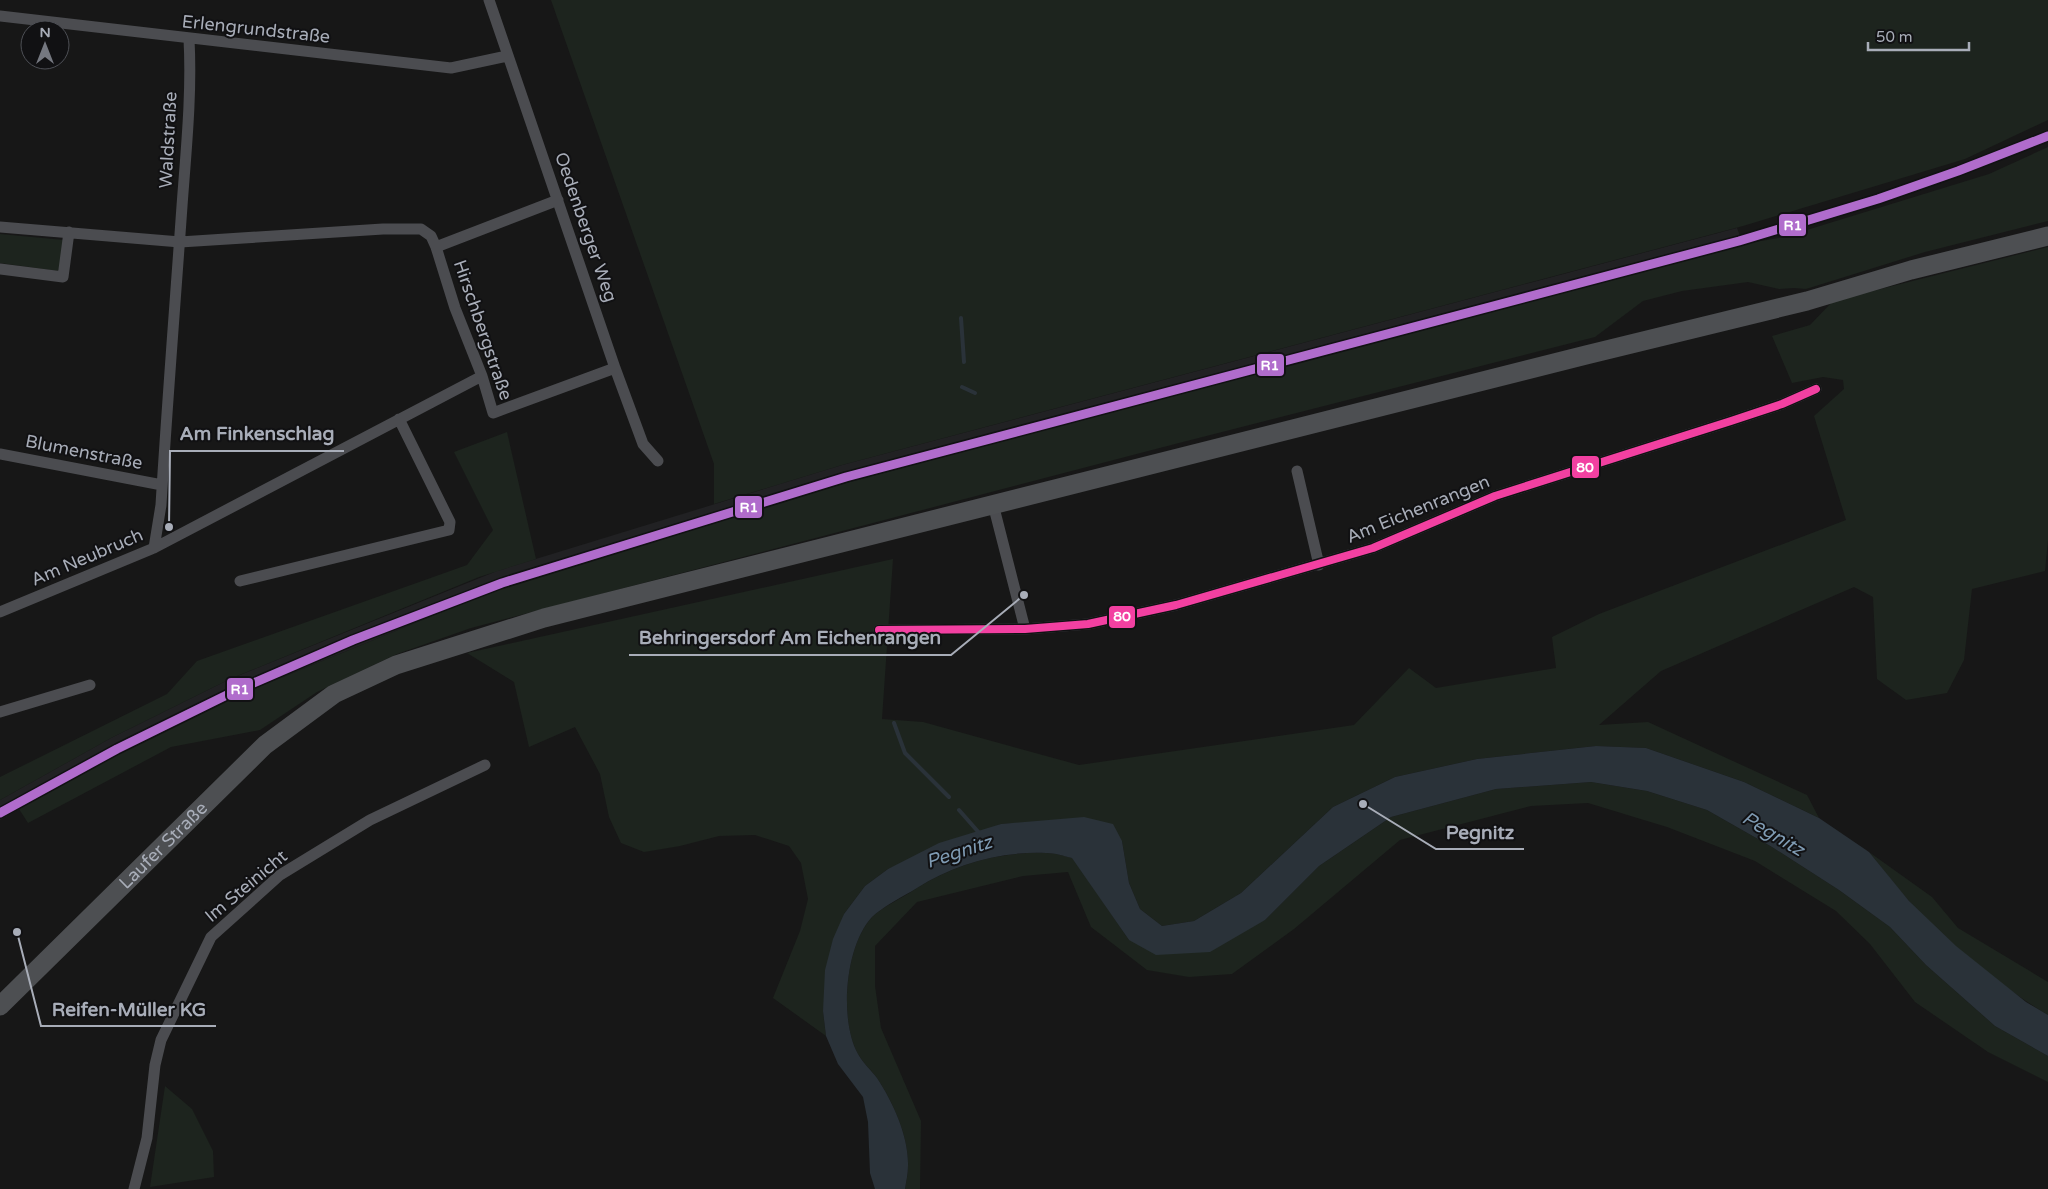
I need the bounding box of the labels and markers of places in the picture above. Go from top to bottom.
callout: Am Finkenschlag [170,417,344,451]
callout: Behringersdorf Am Eichenrangen [629,621,951,655]
callout: Pegnitz [1436,815,1524,849]
callout: Reifen-Müller KG [41,992,216,1026]

